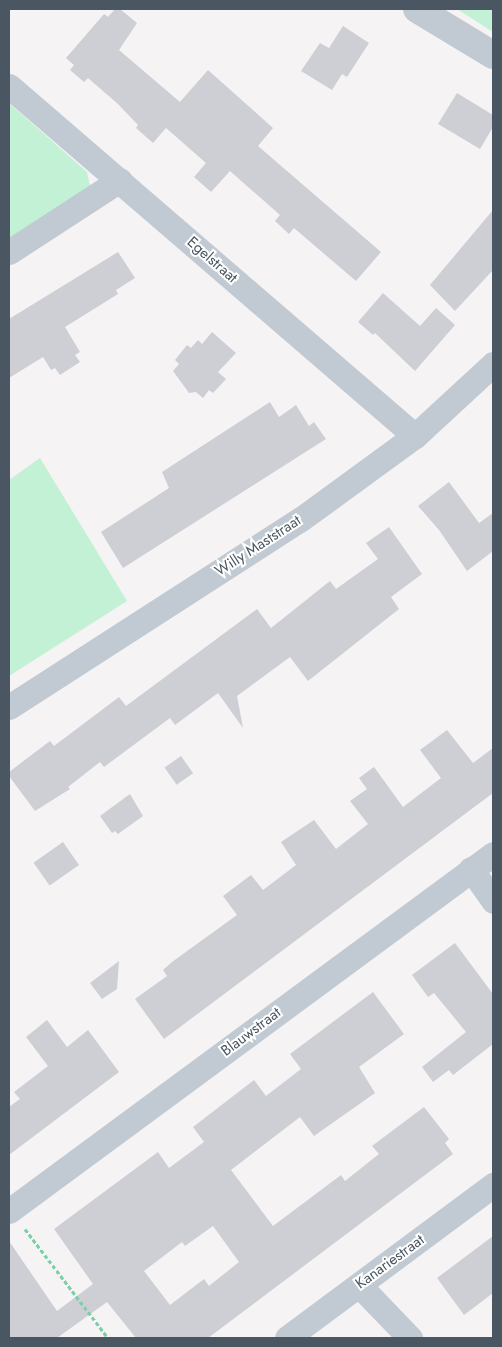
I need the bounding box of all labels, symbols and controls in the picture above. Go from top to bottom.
street label: Egelstraat [183,233,241,287]
street label: Willy Maststraat [212,512,304,580]
street label: Blauwstraat [218,1004,284,1060]
street label: Kanariestraat [352,1231,428,1293]

